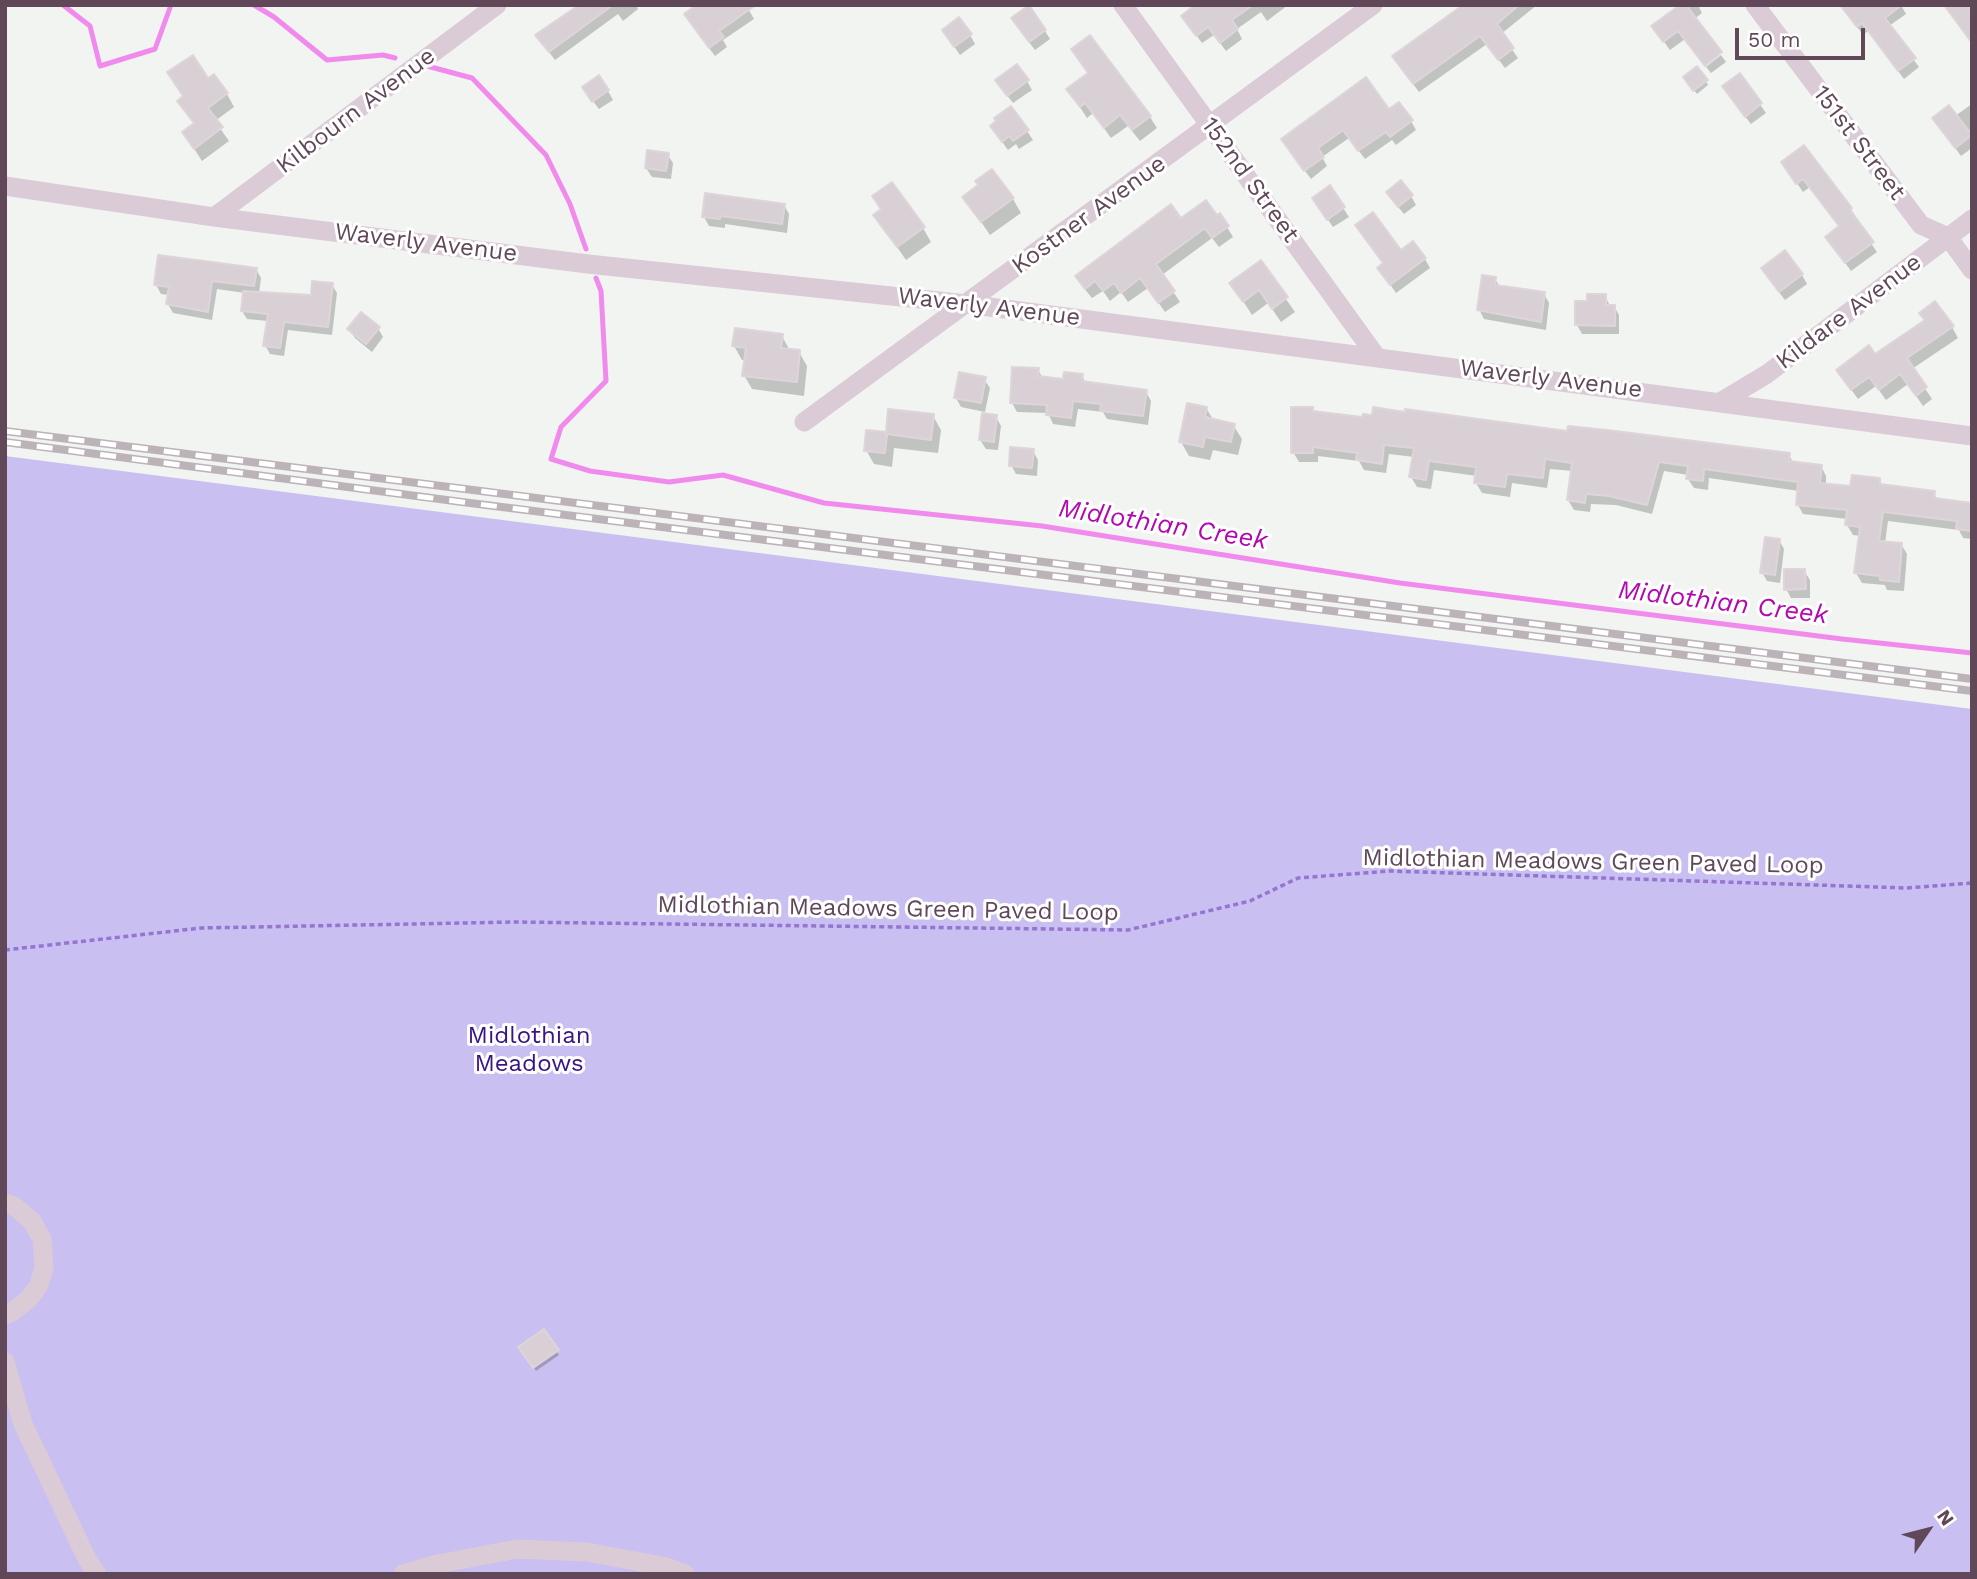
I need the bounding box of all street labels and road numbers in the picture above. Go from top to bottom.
street label: Kilbourn Avenue [271,42,441,180]
street label: 151st Street [1807,80,1911,206]
street label: 152nd Street [1195,112,1305,248]
street label: Kostner Avenue [1006,149,1172,281]
street label: Waverly Avenue [333,218,519,268]
street label: Kildare Avenue [1771,248,1927,376]
street label: Waverly Avenue [896,282,1082,332]
street label: Waverly Avenue [1458,354,1644,404]
street label: Midlothian Meadows Green Paved Loop [1362,844,1824,880]
street label: Midlothian Meadows Green Paved Loop [657,891,1119,927]

